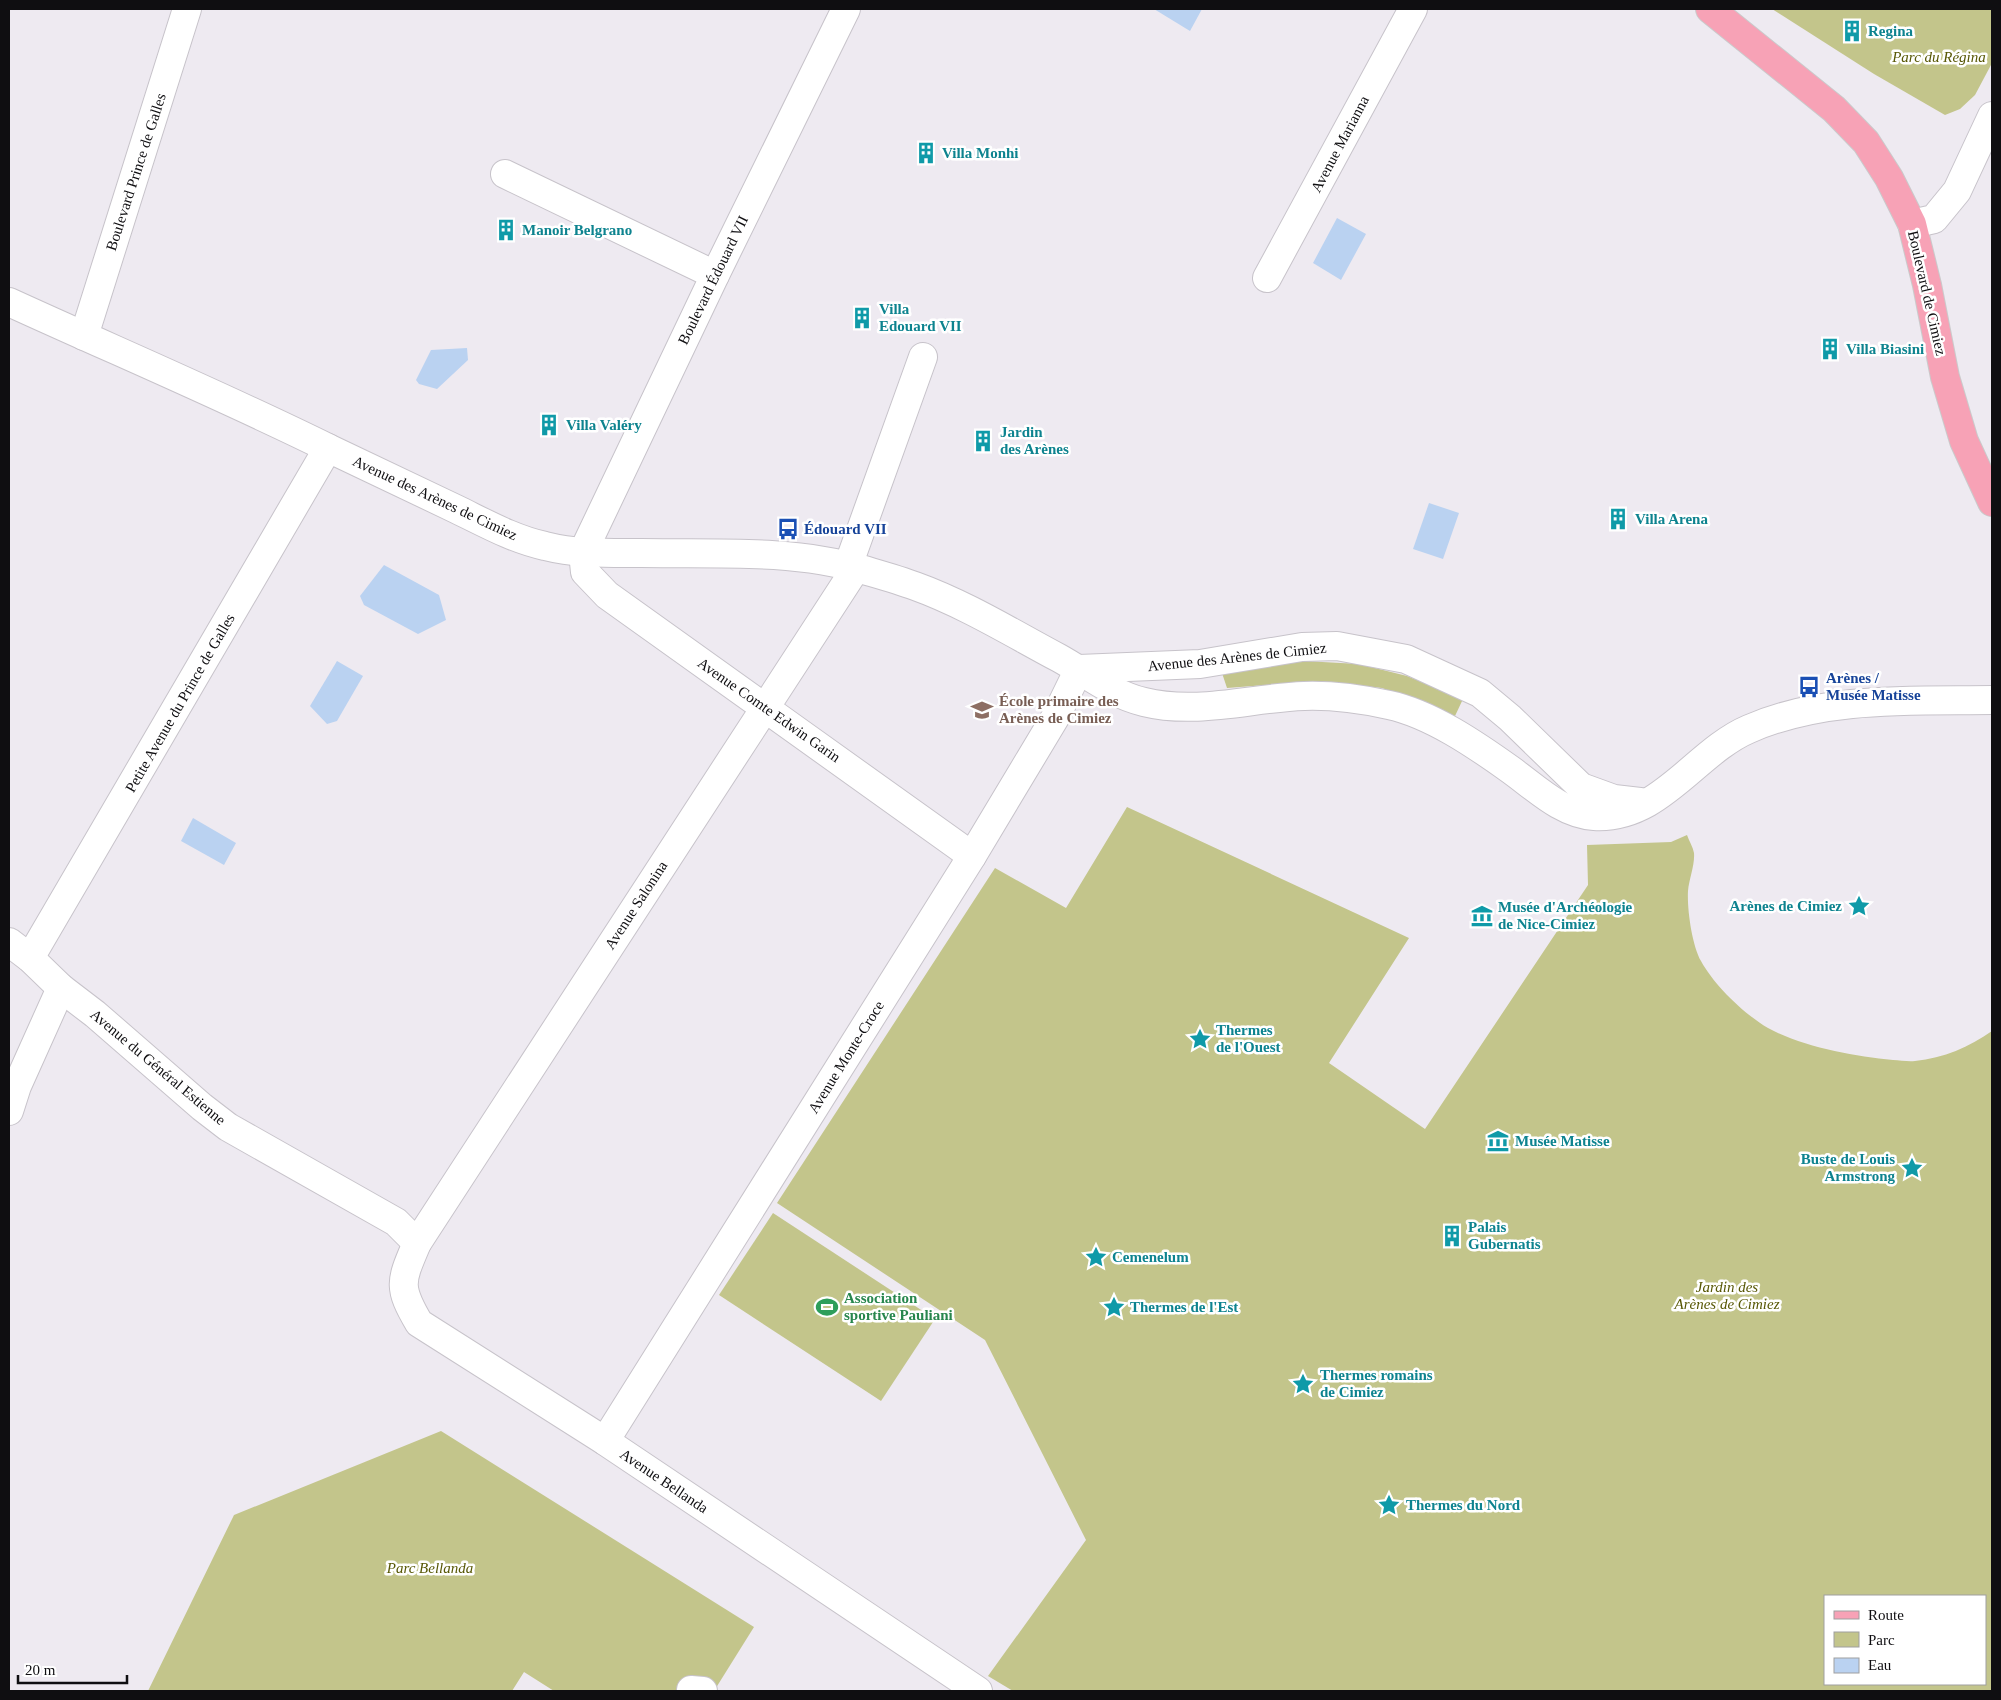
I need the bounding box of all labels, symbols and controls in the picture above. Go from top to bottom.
building icon: Regina [1839,18,1865,44]
place label: Regina [1868,23,1914,39]
park label: Parc du Régina [1891,49,1986,65]
street label: Boulevard Prince de Galles [103,91,169,253]
street label: Avenue Marianna [1308,93,1372,195]
building icon: Villa Monhi [913,140,939,166]
place label: Villa Monhi [942,145,1019,161]
street label: Boulevard Édouard VII [675,213,751,347]
building icon: Manoir Belgrano [493,217,519,243]
place label: Manoir Belgrano [522,222,632,238]
street label: Boulevard de Cimiez [1905,229,1949,357]
place label: Villa Edouard VII [879,301,962,334]
building icon: Villa Edouard VII [849,305,875,331]
building icon: Villa Biasini [1817,336,1843,362]
place label: Villa Biasini [1846,341,1924,357]
building icon: Villa Valéry [536,412,562,438]
place label: Villa Valéry [566,417,642,433]
place label: Jardin des Arènes [1000,424,1069,457]
building icon: Jardin des Arènes [970,428,996,454]
street label: Avenue des Arènes de Cimiez [350,453,520,543]
building icon: Villa Arena [1605,506,1631,532]
place label: Villa Arena [1635,511,1708,527]
bus stop icon: Édouard VII [775,516,801,542]
place label: Édouard VII [804,521,887,537]
street label: Petite Avenue du Prince de Galles [122,611,238,795]
street label: Avenue des Arènes de Cimiez [1147,640,1328,674]
street label: Avenue Comte Edwin Garin [695,655,844,766]
place label: Arènes / Musée Matisse [1826,670,1921,703]
bus stop icon: Arènes / Musée Matisse [1796,674,1822,700]
place label: École primaire des Arènes de Cimiez [999,693,1119,726]
school or university icon: École primaire des Arènes de Cimiez [969,697,995,723]
street label: Avenue Salonina [602,858,671,952]
place icon: Arènes de Cimiez [1846,893,1872,919]
place label: Arènes de Cimiez [1730,898,1842,914]
place label: Musée d'Archéologie de Nice-Cimiez [1498,899,1633,932]
museum icon: Musée d'Archéologie de Nice-Cimiez [1469,903,1495,929]
street label: Avenue Monte-Croce [805,998,887,1116]
street label: Avenue du Général Estienne [87,1006,229,1128]
place label: Thermes de l'Ouest [1216,1022,1281,1055]
place icon: Thermes de l'Ouest [1187,1026,1213,1052]
museum icon: Musée Matisse [1485,1128,1511,1154]
place label: Musée Matisse [1515,1133,1610,1149]
place label: Buste de Louis Armstrong [1801,1151,1896,1184]
place icon: Buste de Louis Armstrong [1899,1155,1925,1181]
place label: Palais Gubernatis [1468,1219,1541,1252]
building icon: Palais Gubernatis [1439,1223,1465,1249]
place icon: Cemenelum [1083,1244,1109,1270]
place label: Cemenelum [1112,1249,1189,1265]
park label: Jardin des Arènes de Cimiez [1674,1279,1780,1312]
place label: Association sportive Pauliani [844,1290,953,1323]
sports icon: Association sportive Pauliani [814,1294,840,1320]
place icon: Thermes de l'Est [1101,1294,1127,1320]
place label: Thermes de l'Est [1130,1299,1238,1315]
place label: Thermes romains de Cimiez [1320,1367,1433,1400]
place icon: Thermes romains de Cimiez [1290,1371,1316,1397]
street label: Avenue Bellanda [617,1446,711,1517]
place icon: Thermes du Nord [1376,1492,1402,1518]
place label: Thermes du Nord [1406,1497,1521,1513]
park label: Parc Bellanda [386,1560,473,1576]
legend [1824,1595,1986,1685]
text: Route [1868,1607,1904,1623]
text: Parc [1868,1632,1895,1648]
scale bar [18,1652,126,1684]
text: Eau [1868,1657,1892,1673]
text: 20 m [25,1662,56,1678]

